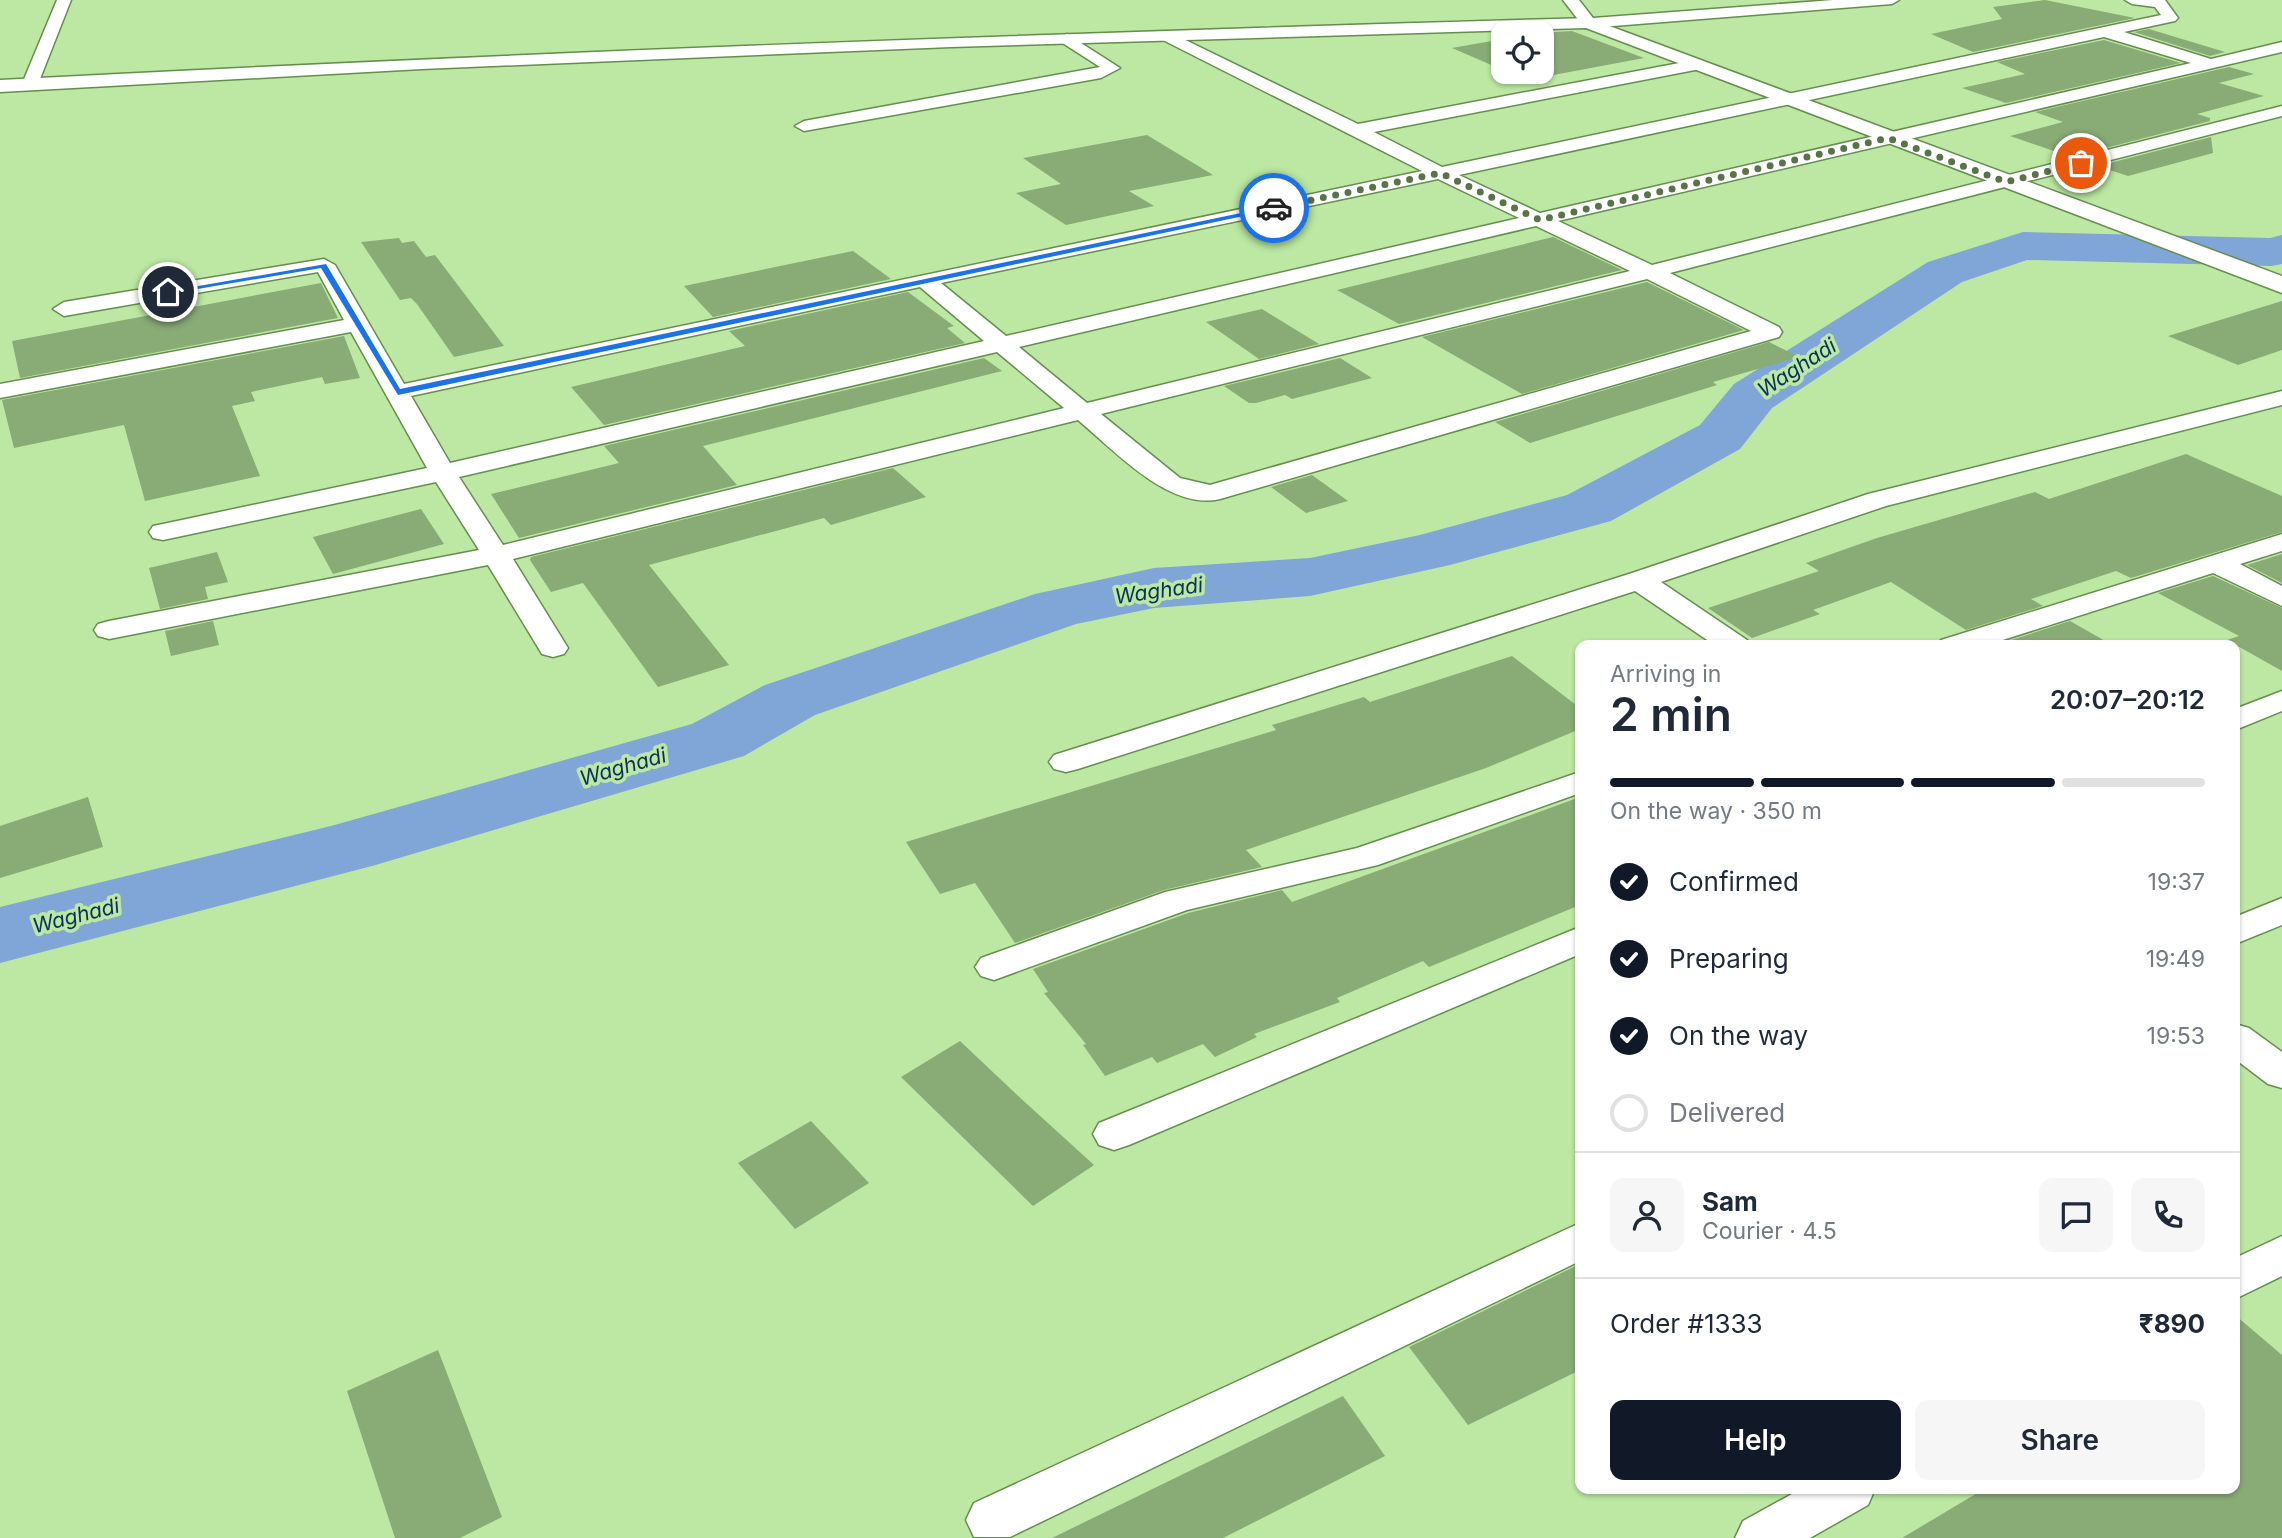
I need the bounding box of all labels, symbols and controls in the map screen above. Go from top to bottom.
map controls [1491,21,1554,84]
button: locate [1491,21,1554,84]
pin [2051,133,2111,193]
icon: bag [2062,144,2100,182]
courier [1239,173,1309,243]
icon: car [1255,189,1293,227]
pin [138,262,198,322]
icon: home [149,273,187,311]
water label: Waghadi [1753,332,1841,402]
water label: Waghadi [1113,572,1205,609]
text: Arriving in [1610,660,1721,688]
text: 20:07–20:12 [2050,684,2205,715]
text: 2 min [1610,686,1732,742]
water label: Waghadi [577,742,670,791]
text: On the way · 350 m [1610,797,1822,825]
icon: check [1610,863,1648,901]
text: Confirmed [1669,866,1799,897]
text: 19:37 [2148,868,2205,896]
water label: Waghadi [30,892,123,938]
icon: check [1610,940,1648,978]
text: Preparing [1669,943,1789,974]
text: 19:49 [2146,945,2205,973]
icon: check [1610,1017,1648,1055]
text: On the way [1669,1020,1808,1051]
text: 19:53 [2147,1022,2205,1050]
text: Delivered [1669,1097,1785,1128]
button: person [1610,1178,1684,1252]
button: chat [2039,1178,2113,1252]
button: phone [2131,1178,2205,1252]
text: Sam [1702,1186,1758,1217]
text: Courier · 4.5 [1702,1217,1837,1245]
text: Order #1333 [1610,1308,1763,1339]
text: ₹890 [2139,1308,2205,1339]
button: Help [1610,1400,1901,1480]
button: Share [1915,1400,2205,1480]

